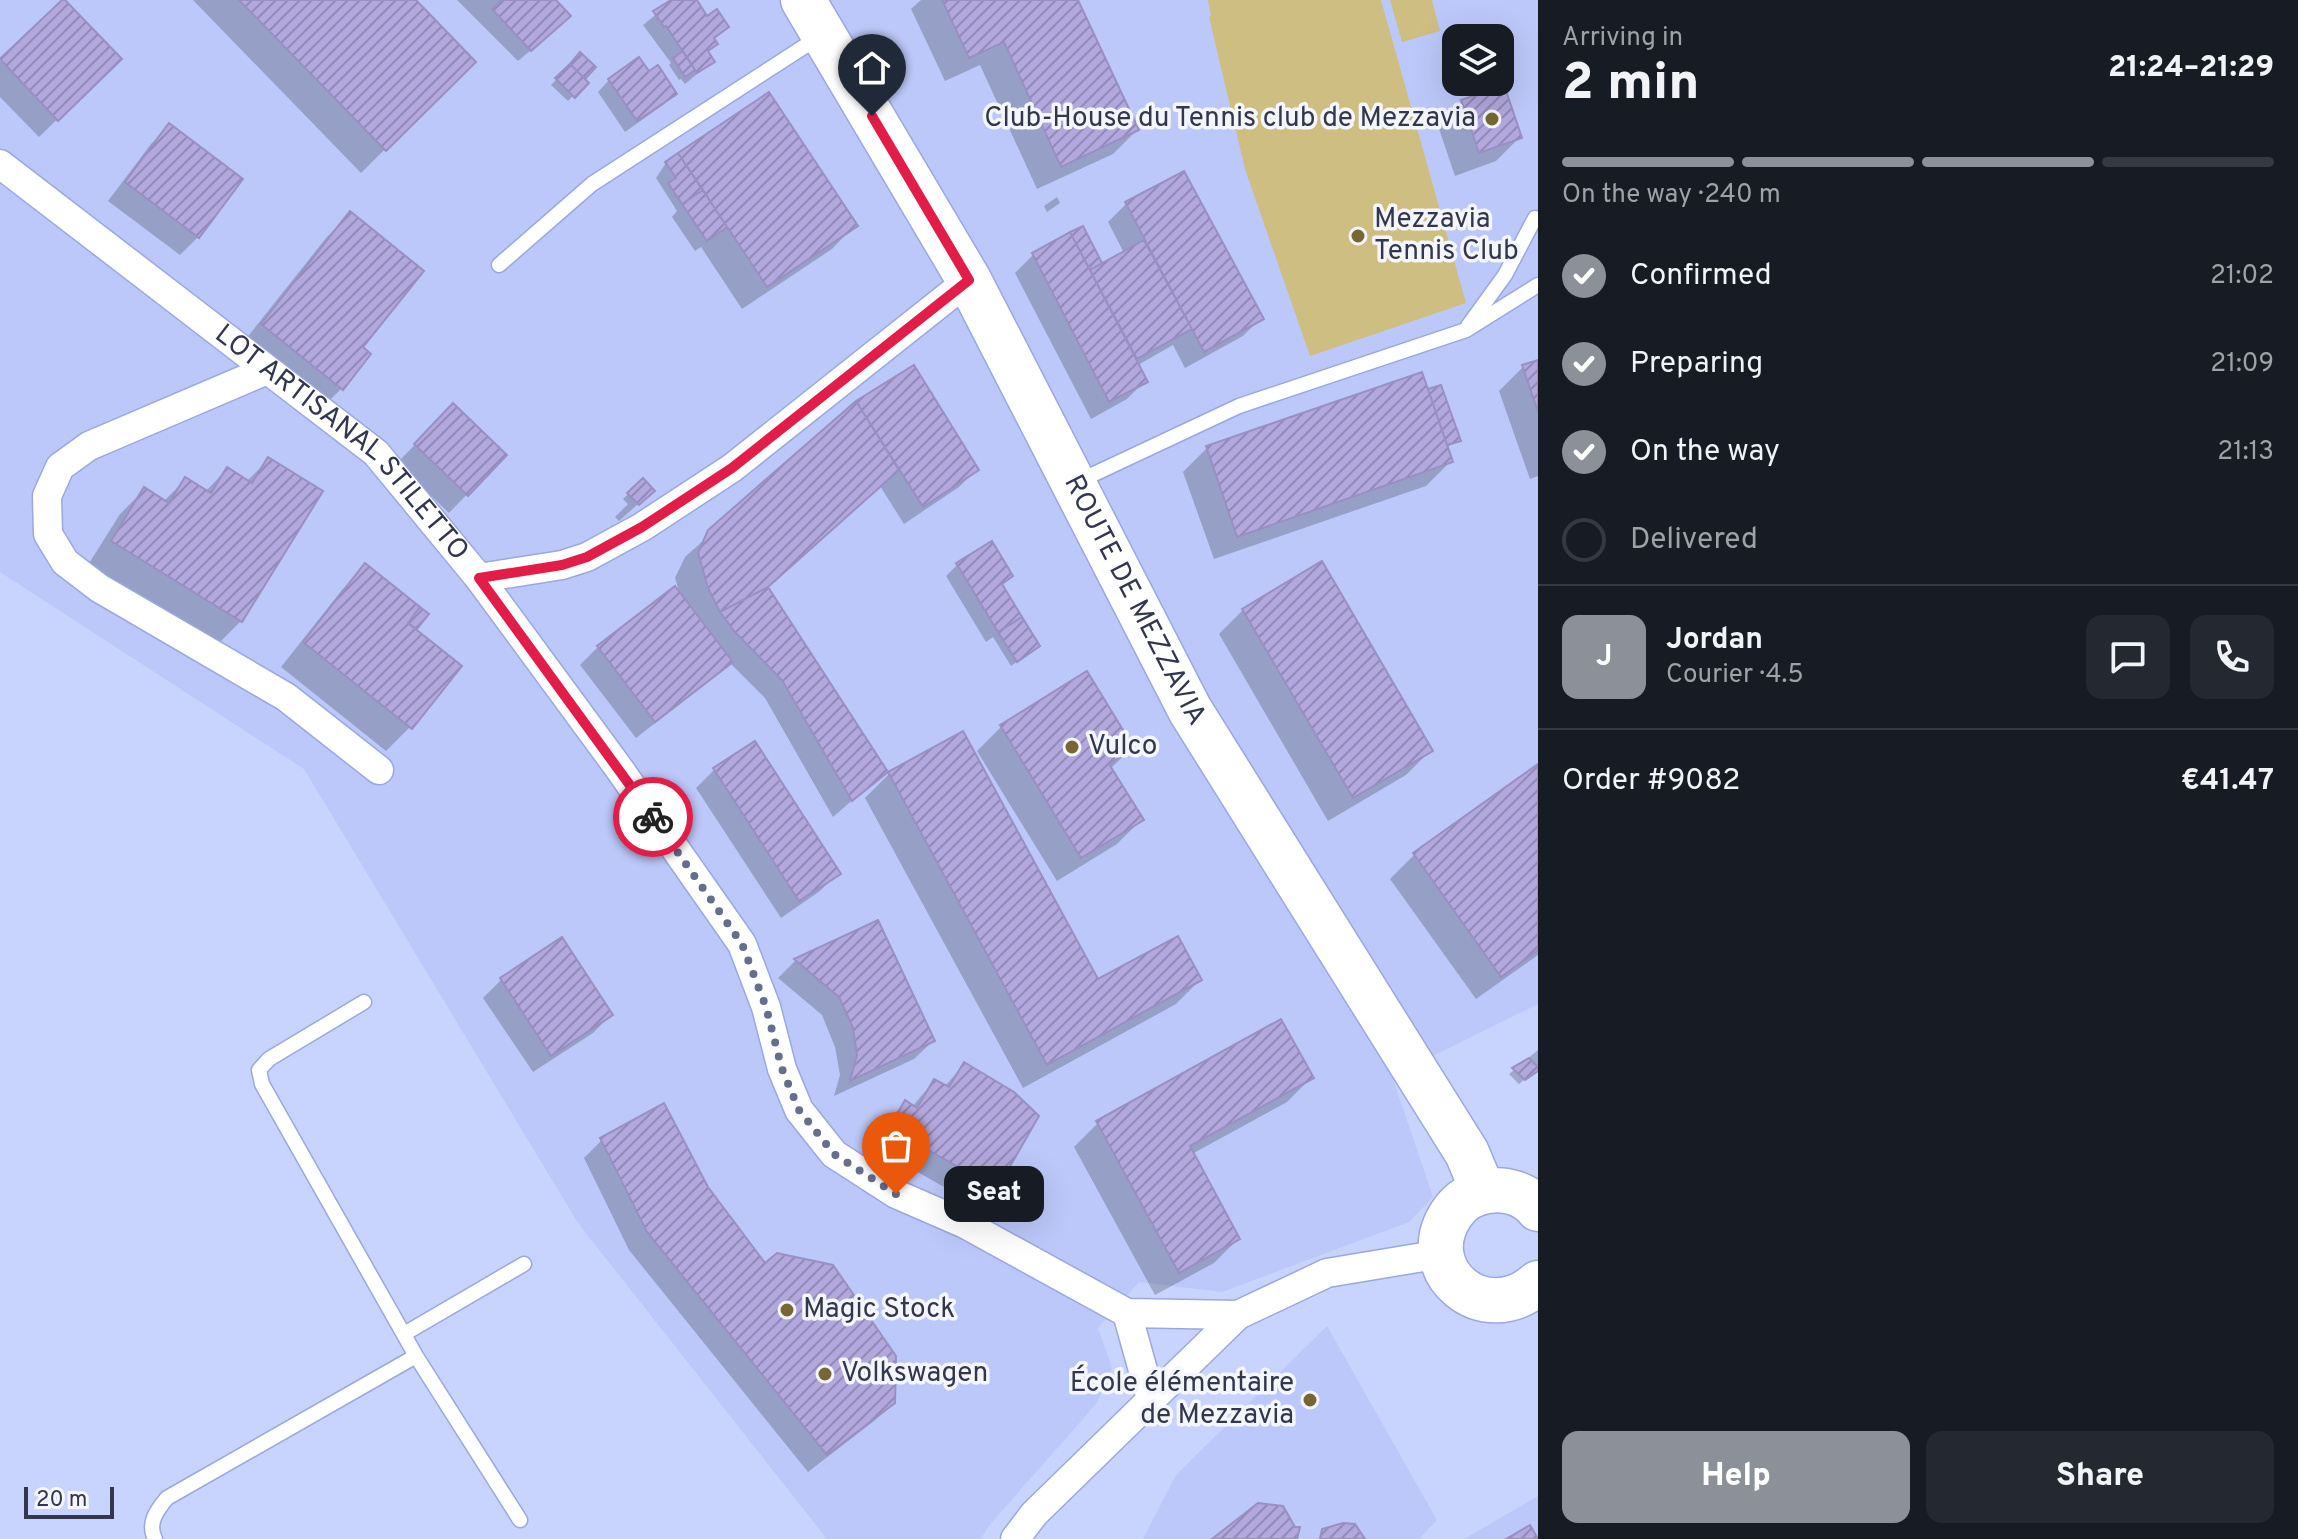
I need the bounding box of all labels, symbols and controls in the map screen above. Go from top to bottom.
text: Arriving in [1562,22,1683,55]
map controls [1442,24,1514,96]
button: layers [1442,24,1514,96]
pin [838,34,906,116]
icon: home [850,46,894,90]
text: 21:24–21:29 [2108,50,2274,87]
text: 2 min [1562,52,1700,118]
place label: Club-House du Tennis club de Mezzavia [984,101,1476,137]
marker: Club-House du Tennis club de Mezzavia [1483,110,1501,128]
text: On the way · 240 m [1562,179,1781,212]
place label: Mezzavia Tennis Club [1374,202,1519,270]
marker: Mezzavia Tennis Club [1349,227,1367,245]
icon: check [1562,254,1606,298]
text: Confirmed [1630,258,1772,295]
text: 21:02 [2210,260,2274,293]
street label: LOT ARTISANAL STILETTO [207,317,476,569]
icon: check [1562,342,1606,386]
text: Preparing [1630,346,1763,383]
text: 21:09 [2210,348,2274,381]
icon: check [1562,430,1606,474]
text: On the way [1630,434,1780,471]
text: 21:13 [2217,436,2274,469]
street label: ROUTE DE MEZZAVIA [1054,469,1214,733]
text: Delivered [1630,522,1758,559]
button: chat [2086,615,2170,699]
button: phone [2190,615,2274,699]
text: Jordan [1666,622,1763,659]
text: J [1596,639,1612,676]
text: Courier · 4.5 [1666,659,1804,692]
place label: Vulco [1088,729,1157,765]
marker: Vulco [1063,738,1081,756]
text: Order #9082 [1562,763,1740,800]
text: €41.47 [2181,763,2274,800]
courier [613,777,693,857]
icon: bike [631,795,675,839]
pin [862,1112,930,1194]
icon: bag [874,1124,918,1168]
callout: Seat [944,1166,1044,1222]
text: Seat [967,1177,1021,1210]
place label: Magic Stock [803,1292,955,1328]
marker: Magic Stock [778,1301,796,1319]
place label: Volkswagen [841,1356,988,1392]
place label: École élémentaire de Mezzavia [1070,1364,1294,1434]
marker: Volkswagen [816,1365,834,1383]
marker: École élémentaire de Mezzavia [1301,1391,1319,1409]
button: Help [1562,1431,1910,1523]
button: Share [1926,1431,2274,1523]
scale bar [24,1483,114,1519]
text: 20 m [36,1487,87,1514]

